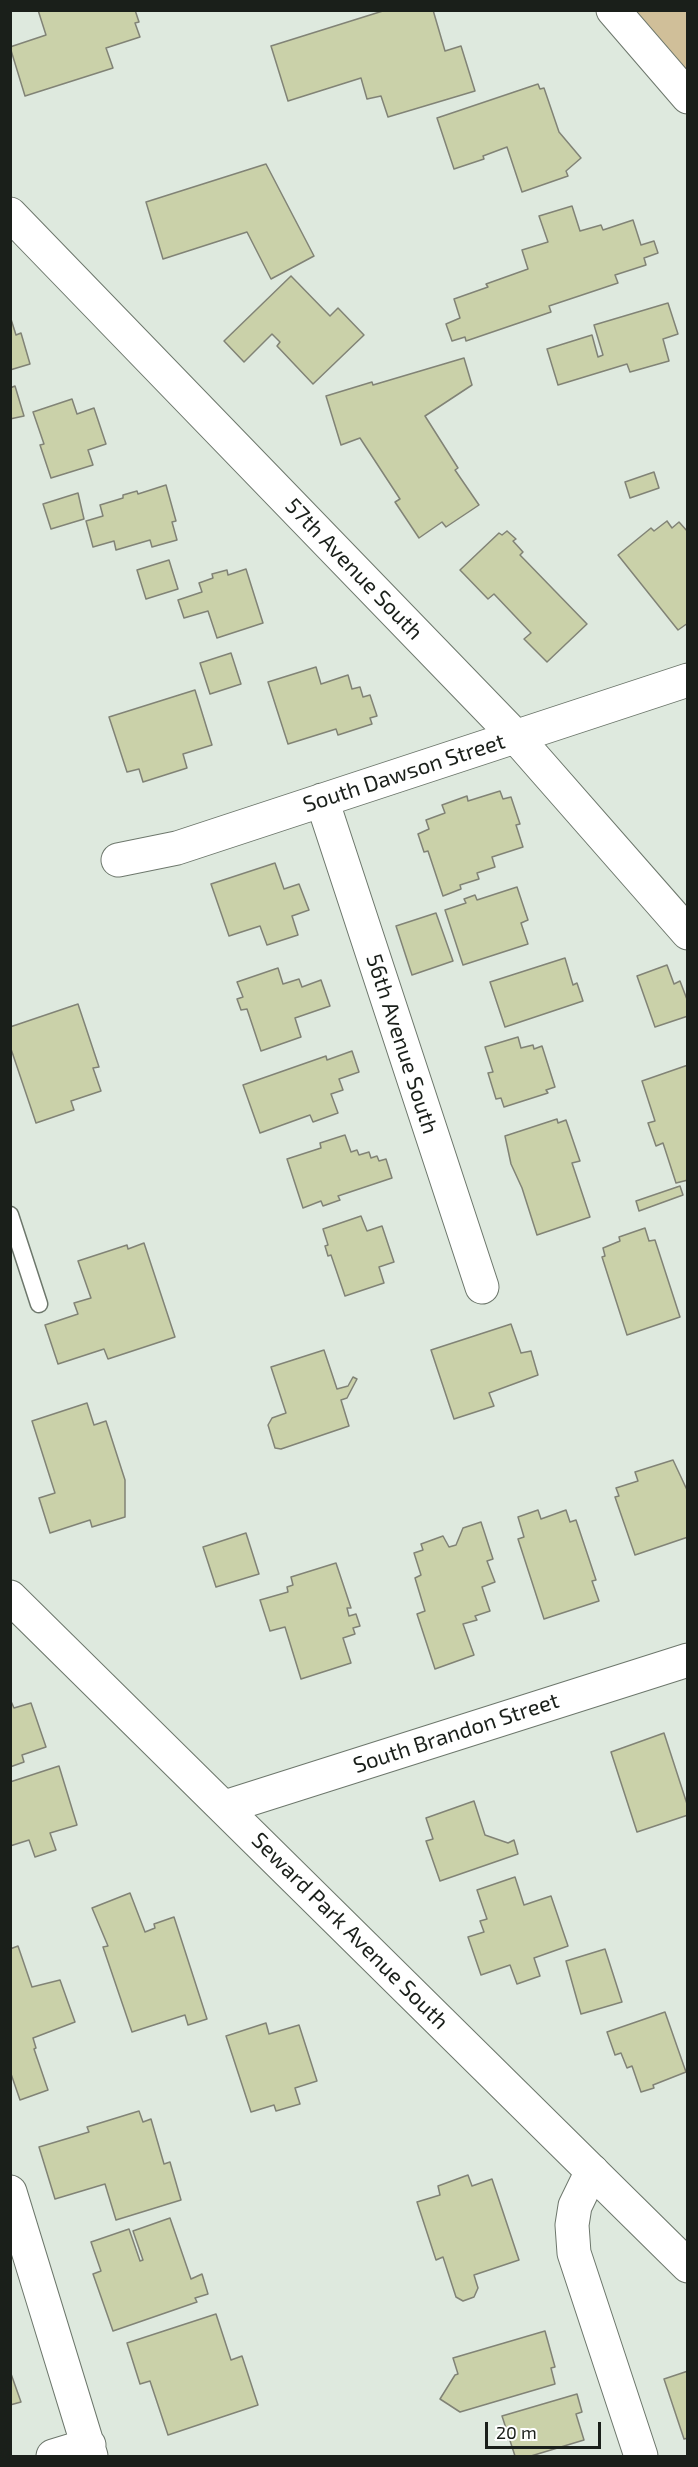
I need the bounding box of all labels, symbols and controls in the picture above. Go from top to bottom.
street label: 57th Avenue South [280,493,428,645]
street label: South Dawson Street [300,728,508,818]
street label: 56th Avenue South [360,951,444,1137]
street label: South Brandon Street [350,1687,562,1779]
street label: Seward Park Avenue South [246,1827,454,2035]
scale bar [488,2410,604,2448]
text: 20 m [496,2421,537,2443]

